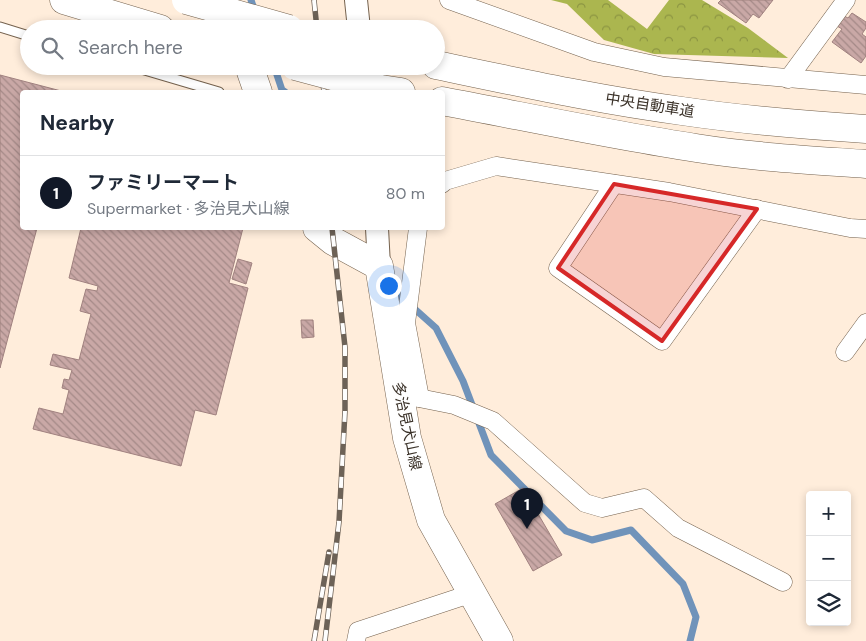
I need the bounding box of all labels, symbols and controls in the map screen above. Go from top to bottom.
search box [20,20,445,75]
icon: search [38,34,66,62]
text: Search here [78,35,183,60]
street label: 中央自動車道 [604,88,696,122]
text: Nearby [40,109,114,137]
text: ファミリーマート [87,170,239,195]
text: 1 [53,183,59,204]
text: 80 m [386,183,425,204]
text: Supermarket · 多治見犬山線 [87,198,290,219]
your location [376,273,402,299]
street label: 多治見犬山線 [388,380,426,472]
pin: 1 [511,488,543,529]
map controls [806,491,851,626]
button: + [806,491,851,536]
button: − [806,536,851,581]
button: layers [806,581,851,626]

